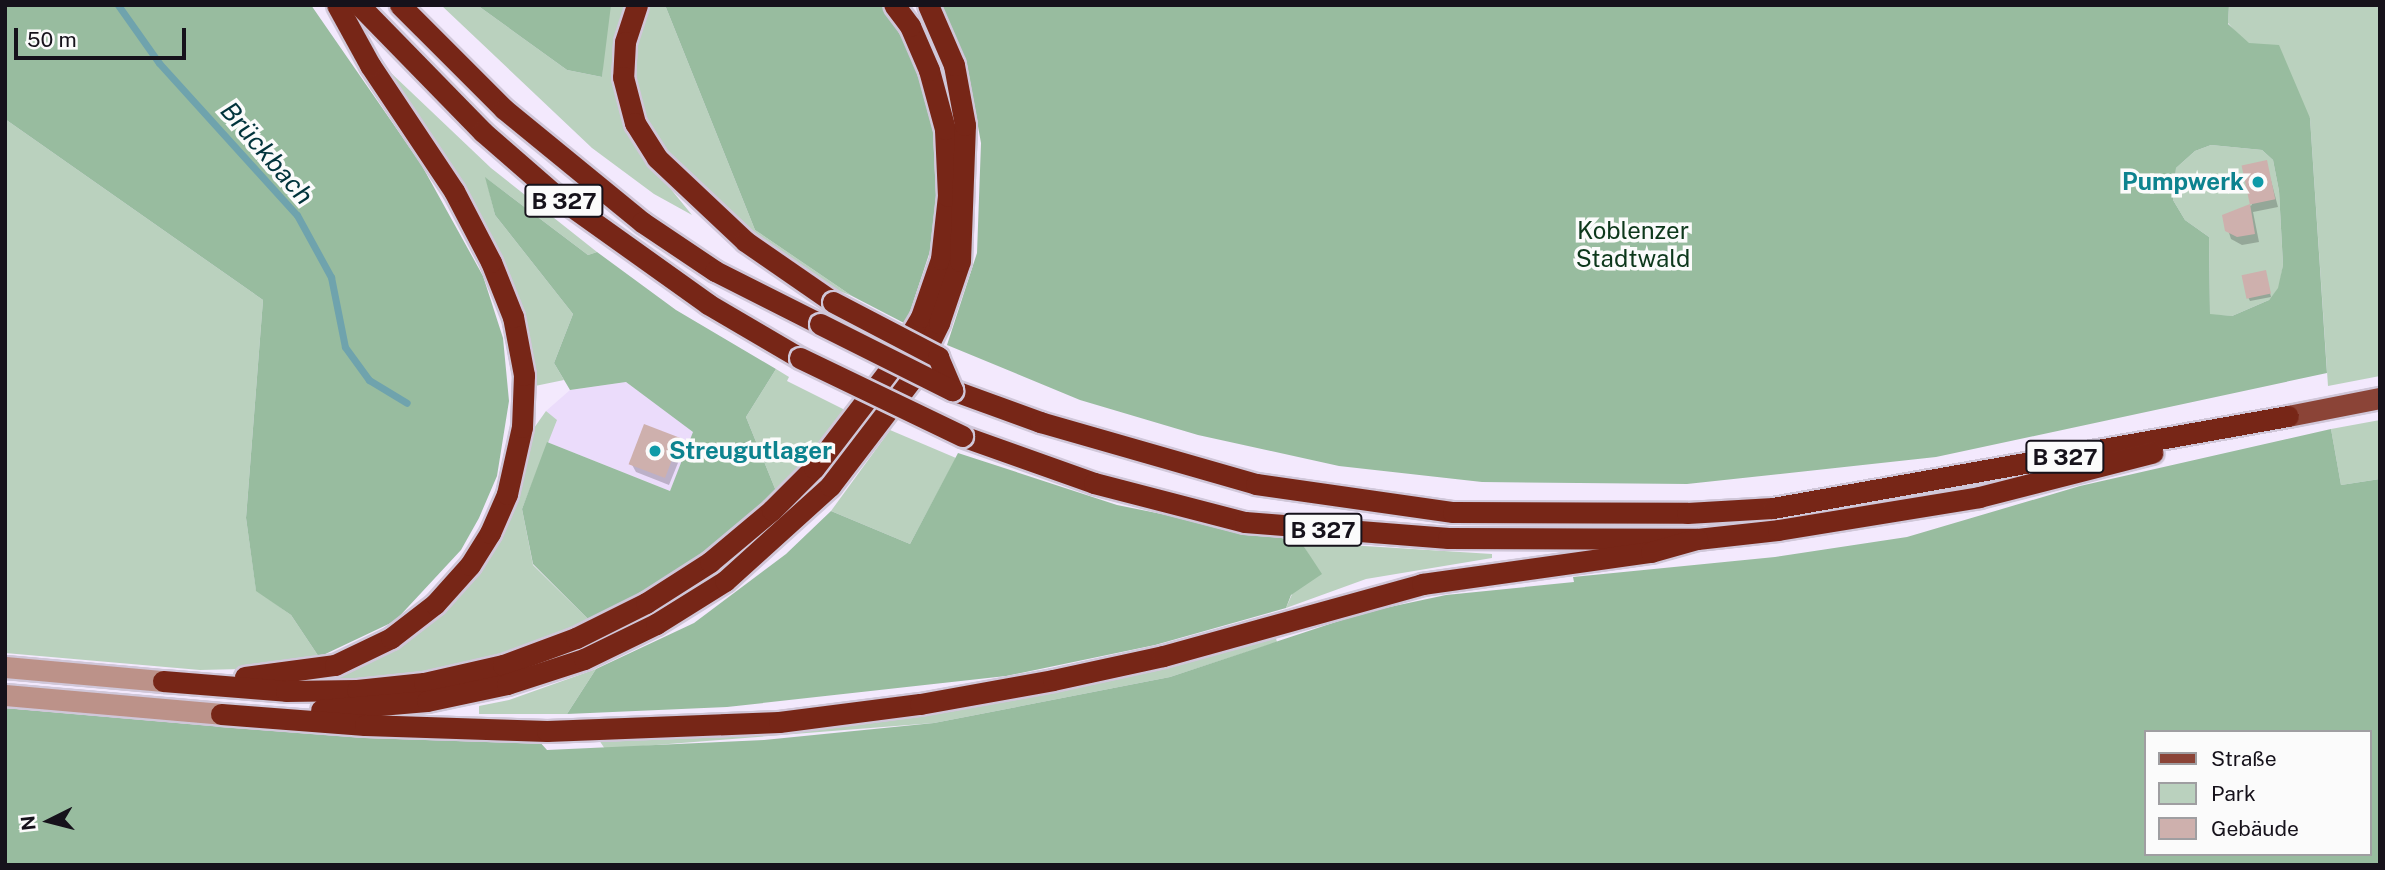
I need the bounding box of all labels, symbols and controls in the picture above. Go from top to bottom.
scale bar [18,14,189,58]
text: 50 m [27,27,77,52]
water label: Brückbach [214,95,320,211]
place label: Pumpwerk [2122,168,2244,196]
marker: Pumpwerk [2250,174,2266,190]
road number: B 327 [524,182,604,220]
park label: Koblenzer Stadtwald [1576,217,1690,273]
place label: Streugutlager [669,437,832,465]
road number: B 327 [2025,438,2105,477]
marker: Streugutlager [647,443,663,459]
road number: B 327 [1283,510,1363,550]
legend [2144,730,2371,856]
text: Straße [2211,746,2277,771]
text: Park [2211,781,2256,806]
north arrow [14,786,84,856]
text: N [16,815,40,832]
text: Gebäude [2211,816,2299,841]

